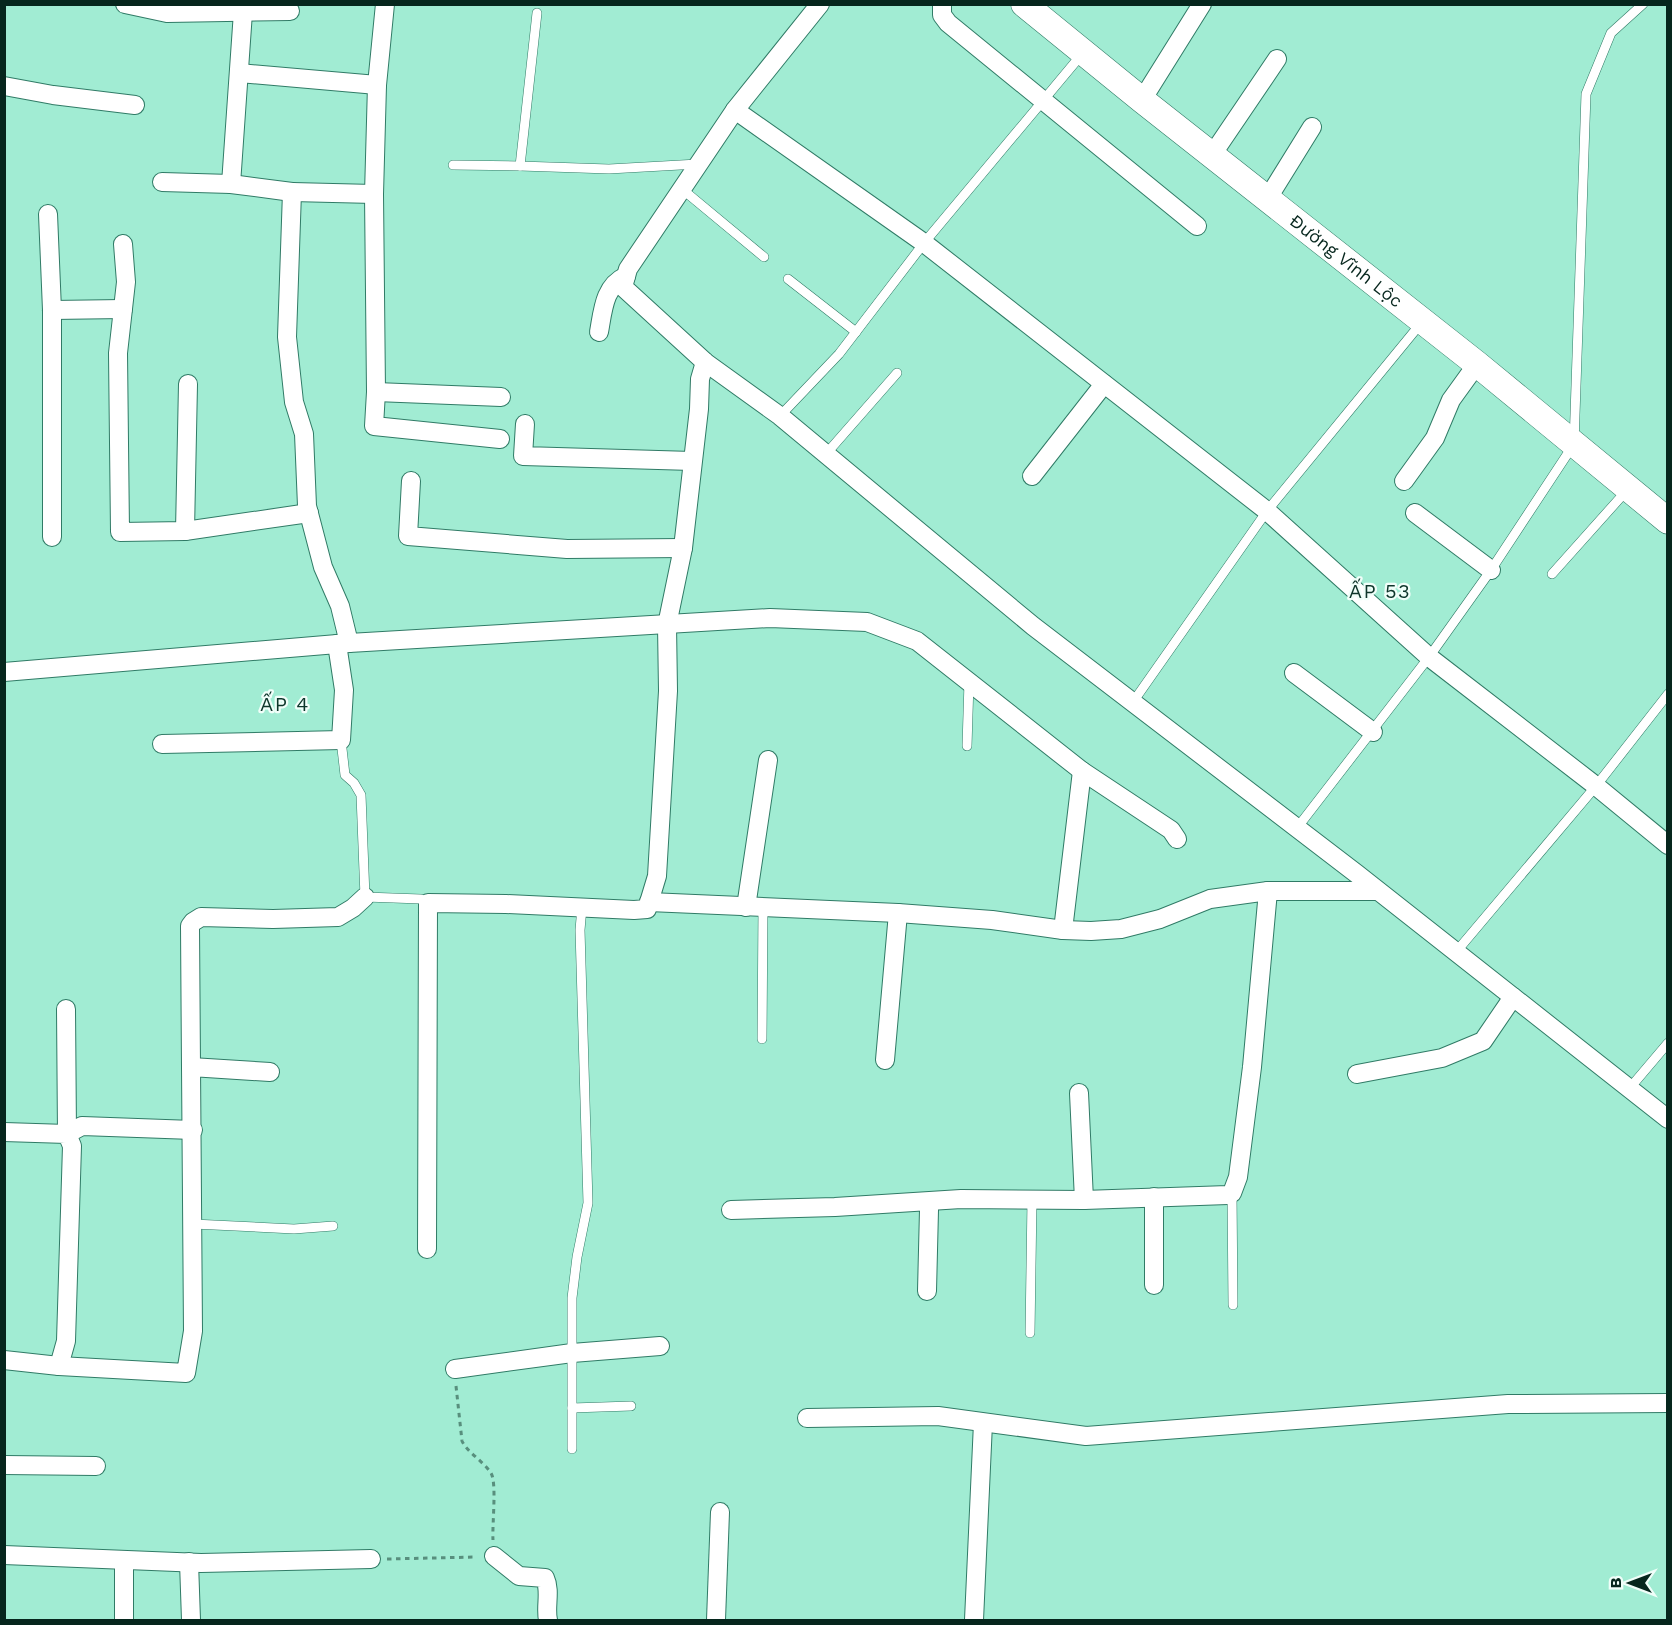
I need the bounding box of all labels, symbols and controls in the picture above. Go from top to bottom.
street label: Đường Vĩnh Lộc [1286,210,1407,311]
district label: ẤP 53 [1349,578,1411,603]
district label: ẤP 4 [260,691,310,716]
north arrow [1600,1553,1660,1613]
text: B [1606,1577,1625,1588]

